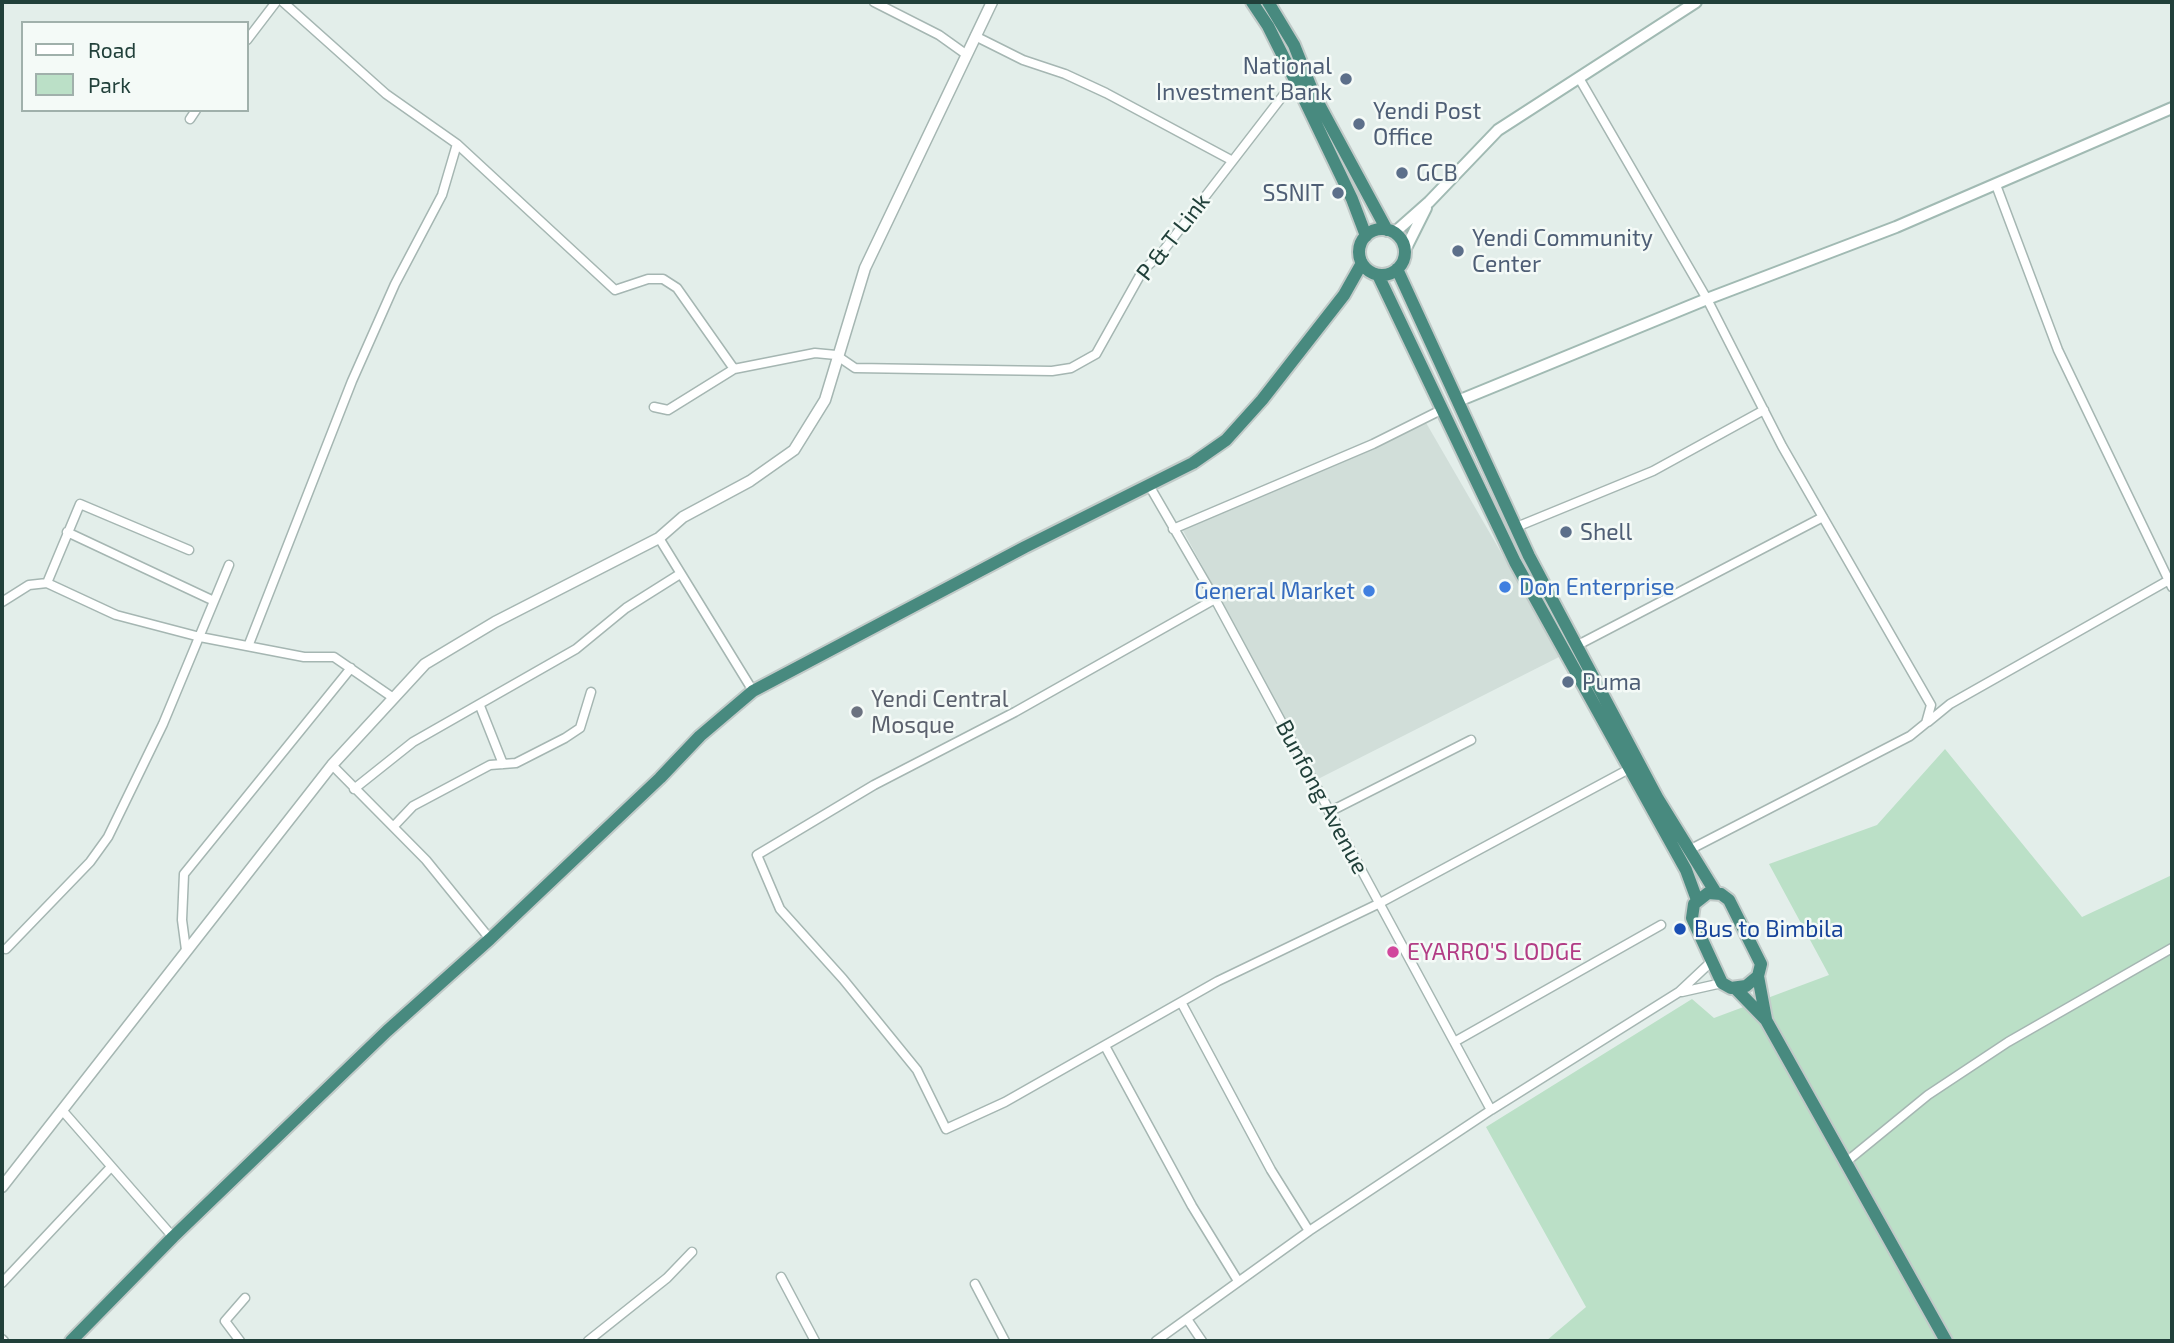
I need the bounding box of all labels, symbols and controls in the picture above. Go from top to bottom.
legend [21,21,248,112]
text: Road [88,37,136,62]
place label: National Investment Bank [1156,52,1332,106]
marker: National Investment Bank [1338,71,1354,87]
text: Park [88,72,131,97]
place label: Yendi Post Office [1373,97,1481,151]
marker: Yendi Post Office [1351,116,1367,132]
place label: GCB [1416,159,1458,187]
marker: GCB [1394,165,1410,181]
place label: SSNIT [1263,179,1324,207]
marker: SSNIT [1330,185,1346,201]
street label: P & T Link [1131,188,1215,286]
place label: Yendi Community Center [1472,224,1653,278]
marker: Yendi Community Center [1450,243,1466,259]
place label: Shell [1580,518,1632,546]
marker: Shell [1558,524,1574,540]
place label: Don Enterprise [1519,573,1675,601]
place label: General Market [1194,577,1355,605]
marker: Don Enterprise [1497,579,1513,595]
marker: General Market [1361,583,1377,599]
place label: Puma [1582,668,1641,696]
marker: Puma [1560,674,1576,690]
place label: Yendi Central Mosque [871,685,1009,739]
marker: Yendi Central Mosque [849,704,865,720]
street label: Bunfong Avenue [1270,715,1374,879]
place label: Bus to Bimbila [1694,915,1844,943]
marker: Bus to Bimbila [1672,921,1688,937]
place label: EYARRO'S LODGE [1407,938,1582,966]
marker: EYARRO'S LODGE [1385,944,1401,960]

